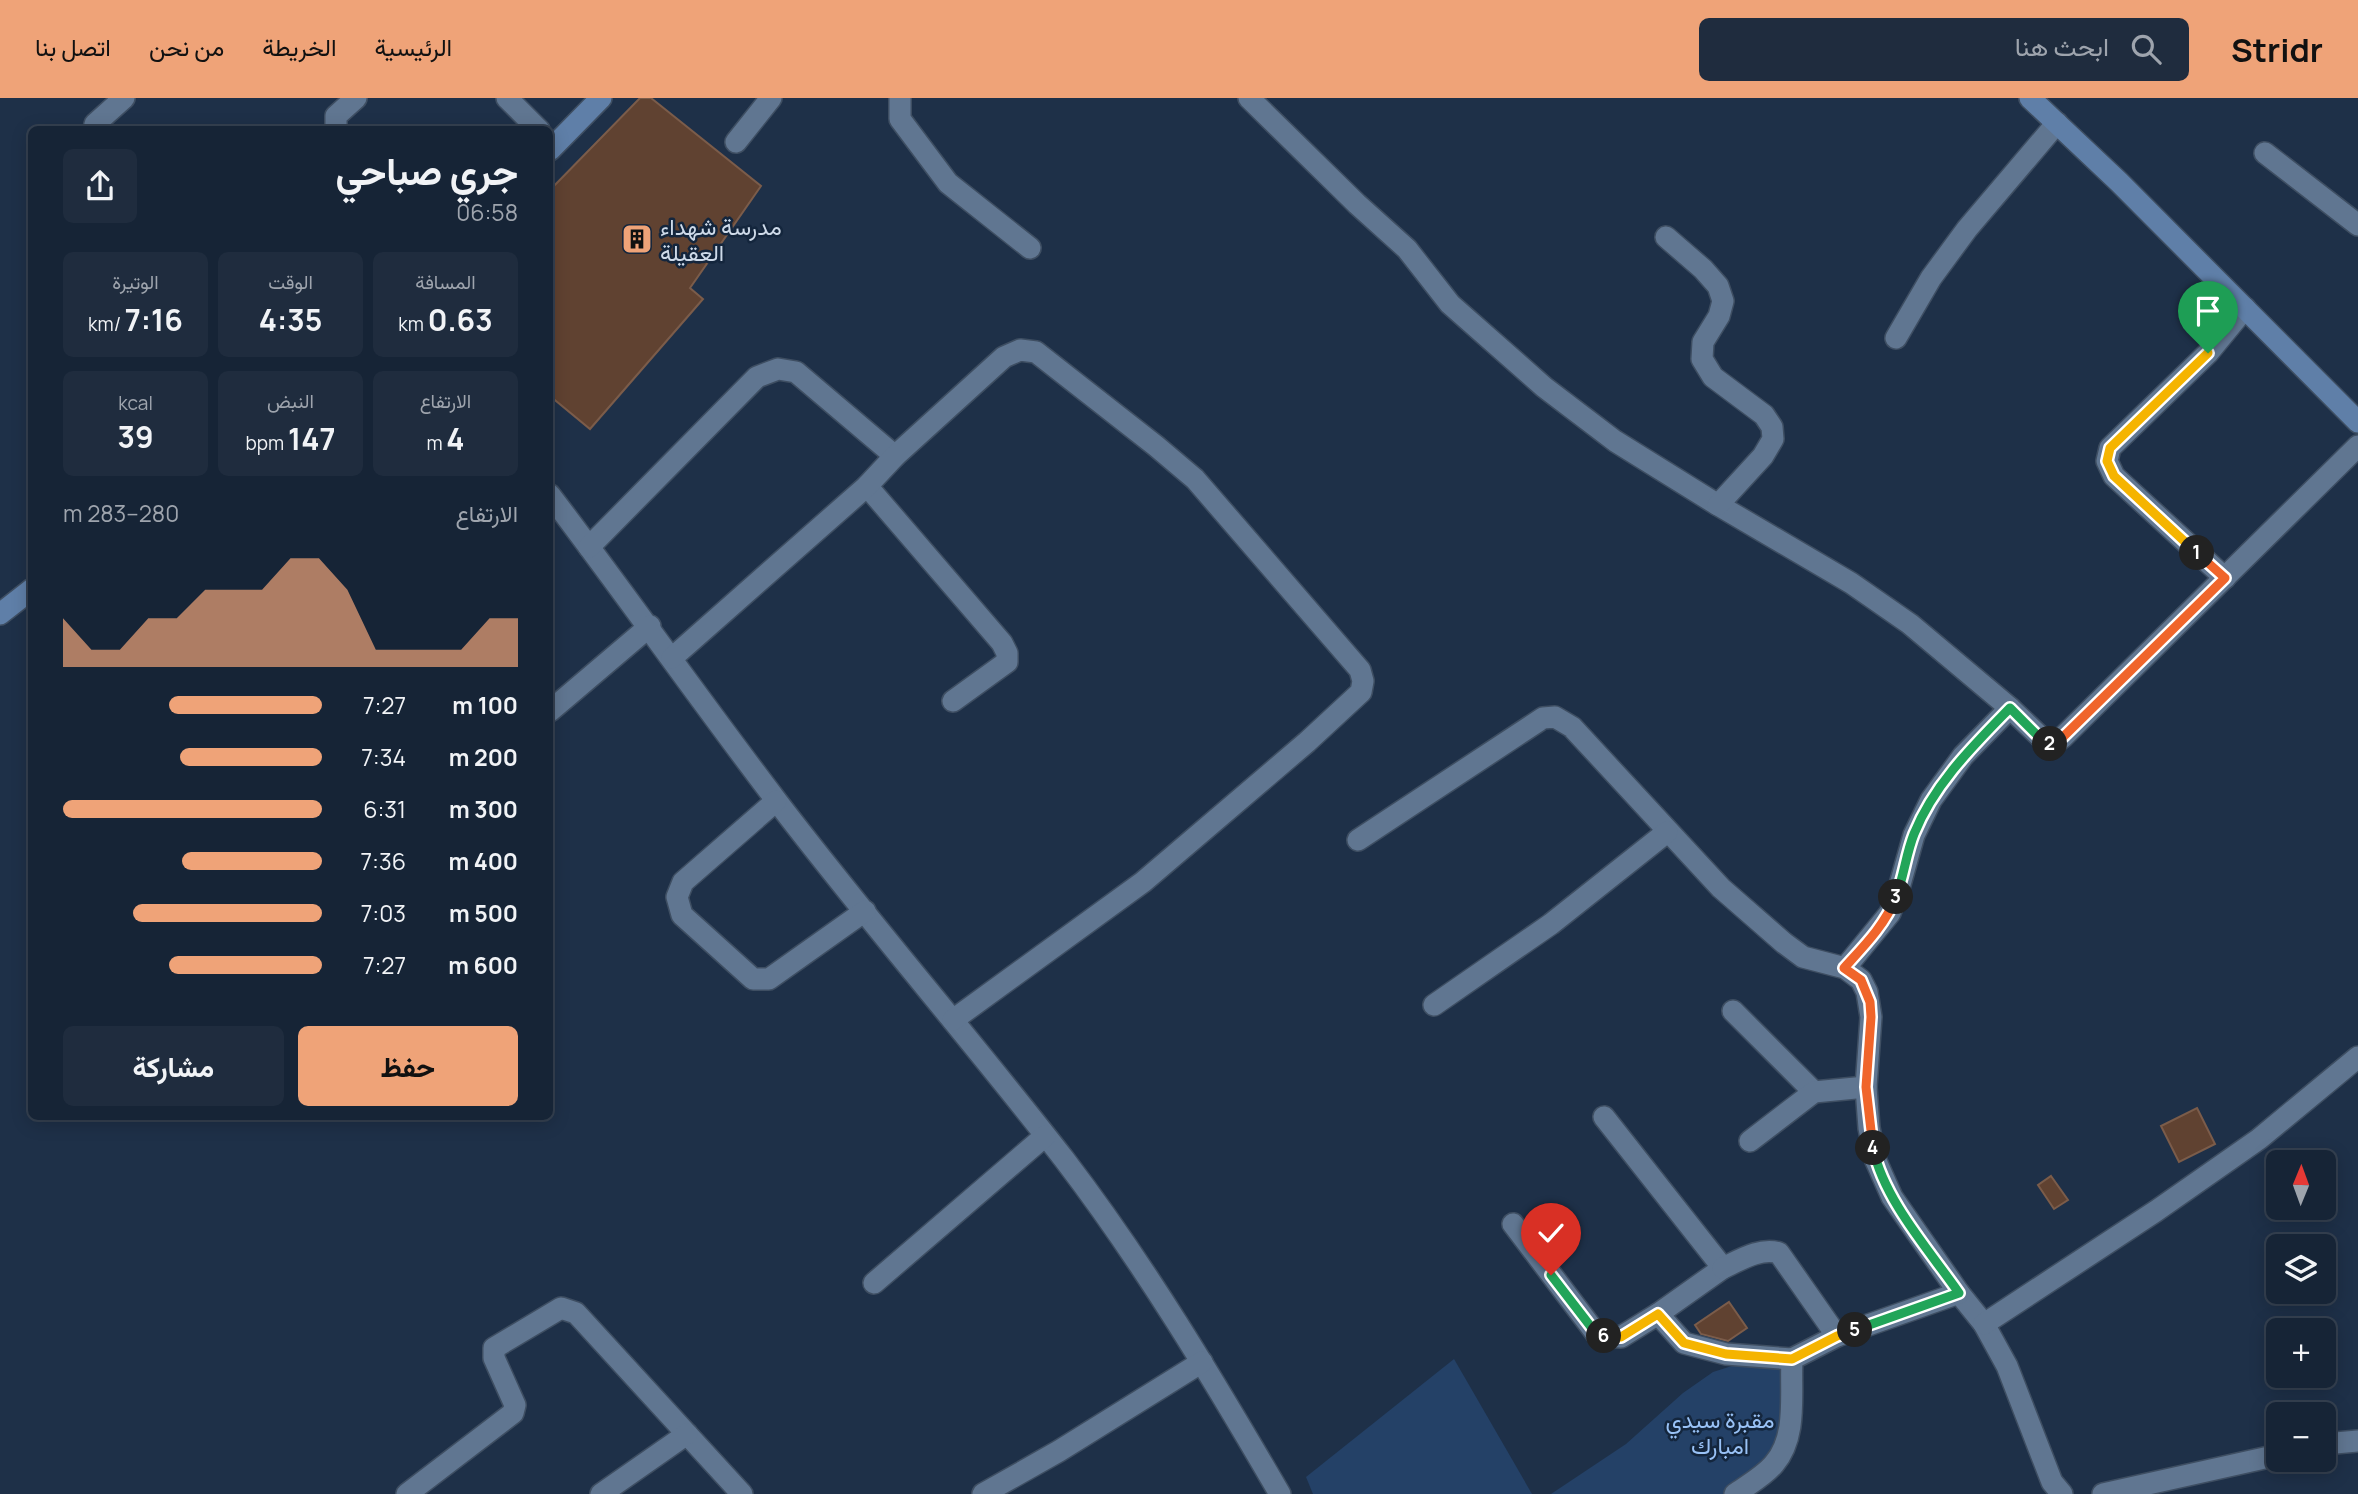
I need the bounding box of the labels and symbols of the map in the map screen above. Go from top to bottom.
place label: مدرسة شهداء العقيلة [660,210,782,268]
building icon: مدرسة شهداء العقيلة [620,222,654,256]
pin [2178,281,2238,353]
pin: 1 [2180,536,2214,570]
pin: 2 [2032,726,2068,762]
pin: 3 [1878,880,1913,914]
pin: 4 [1856,1130,1890,1166]
north arrow [2266,1150,2336,1220]
pin [1521,1203,1581,1275]
pin: 5 [1838,1312,1872,1348]
pin: 6 [1586,1318,1622,1354]
park label: مقبرة سيدي امبارك [1665,1403,1775,1461]

